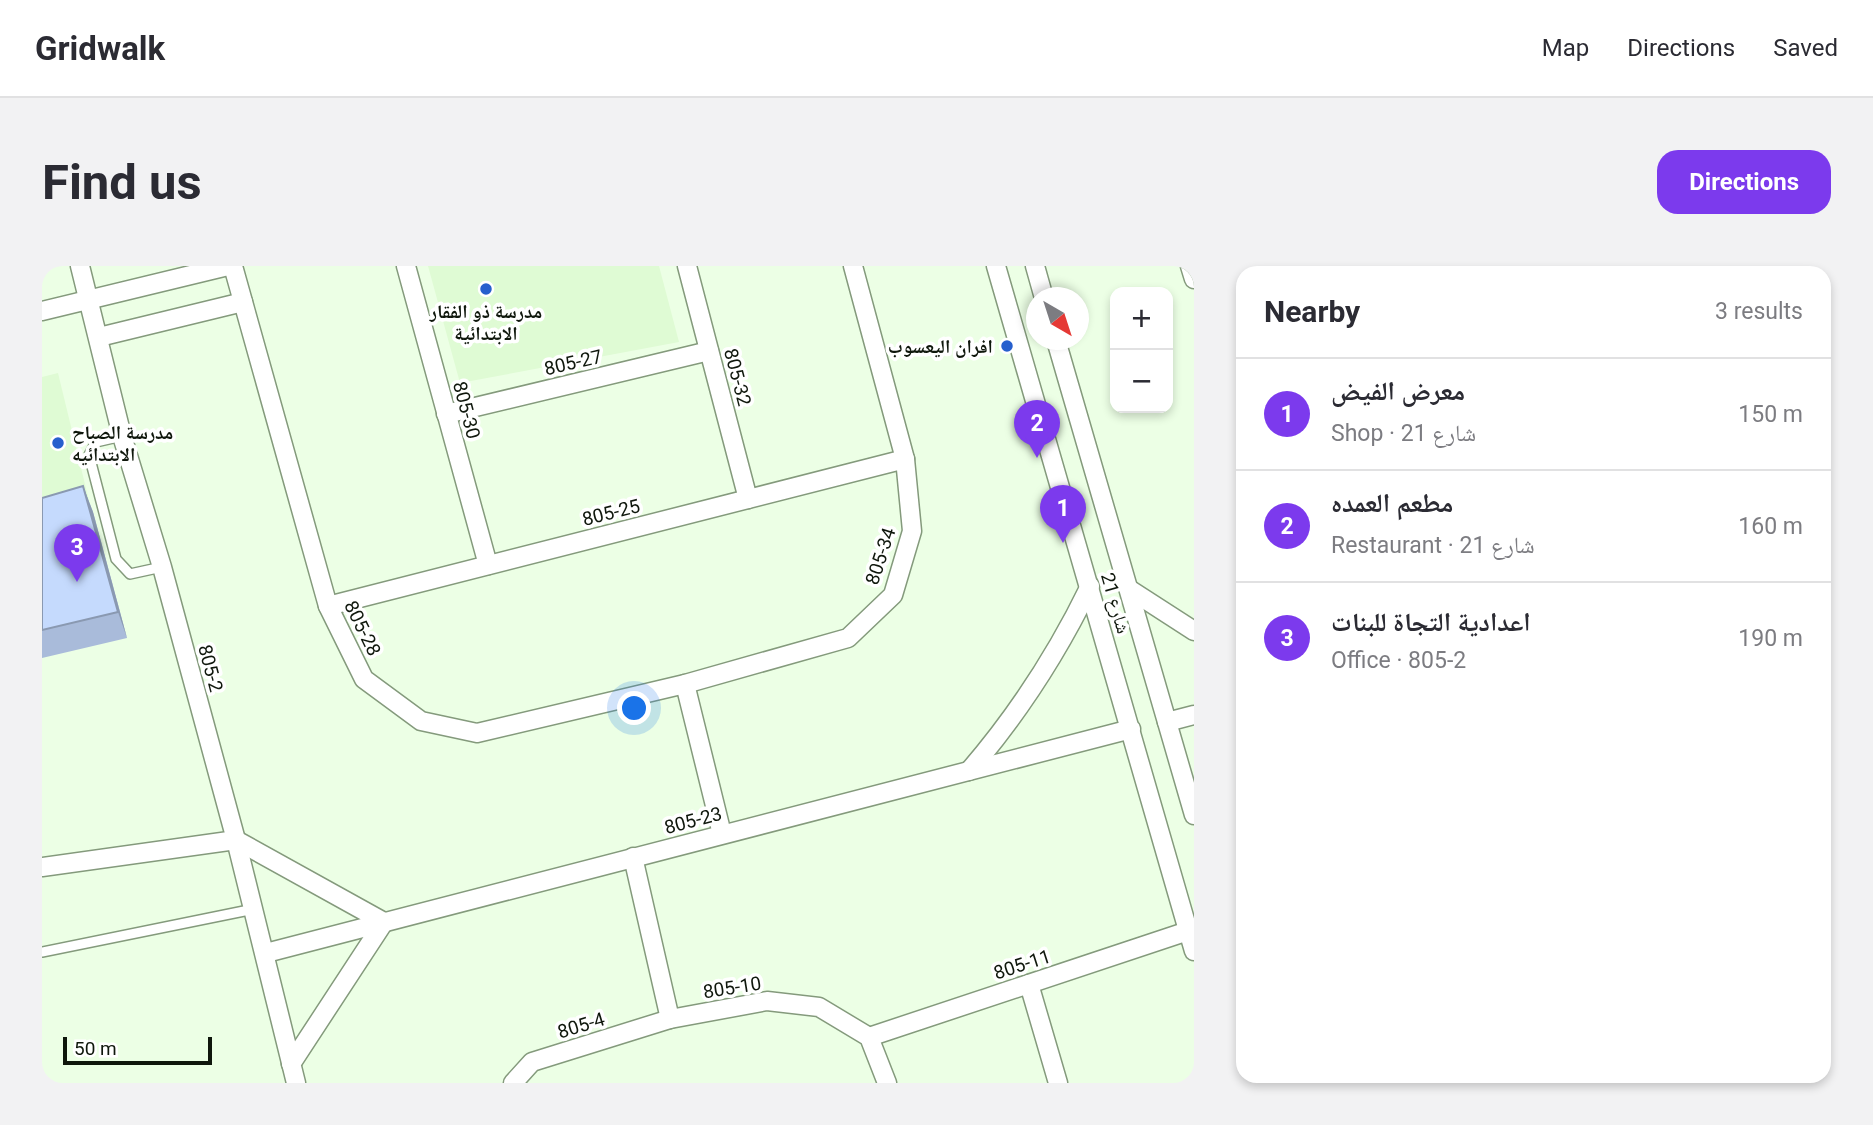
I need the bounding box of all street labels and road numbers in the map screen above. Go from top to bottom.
street label: 805-27 [542,345,604,380]
street label: 805-32 [719,346,756,408]
street label: 805-30 [448,379,485,441]
street label: 805-25 [580,494,642,531]
street label: 805-34 [860,524,901,588]
street label: شارع 21 [1096,570,1135,636]
street label: 805-28 [339,597,386,660]
street label: 805-2 [193,642,228,694]
street label: 805-23 [662,802,724,839]
street label: 805-11 [991,944,1054,984]
street label: 805-10 [701,972,763,1003]
street label: 805-4 [555,1007,608,1043]

